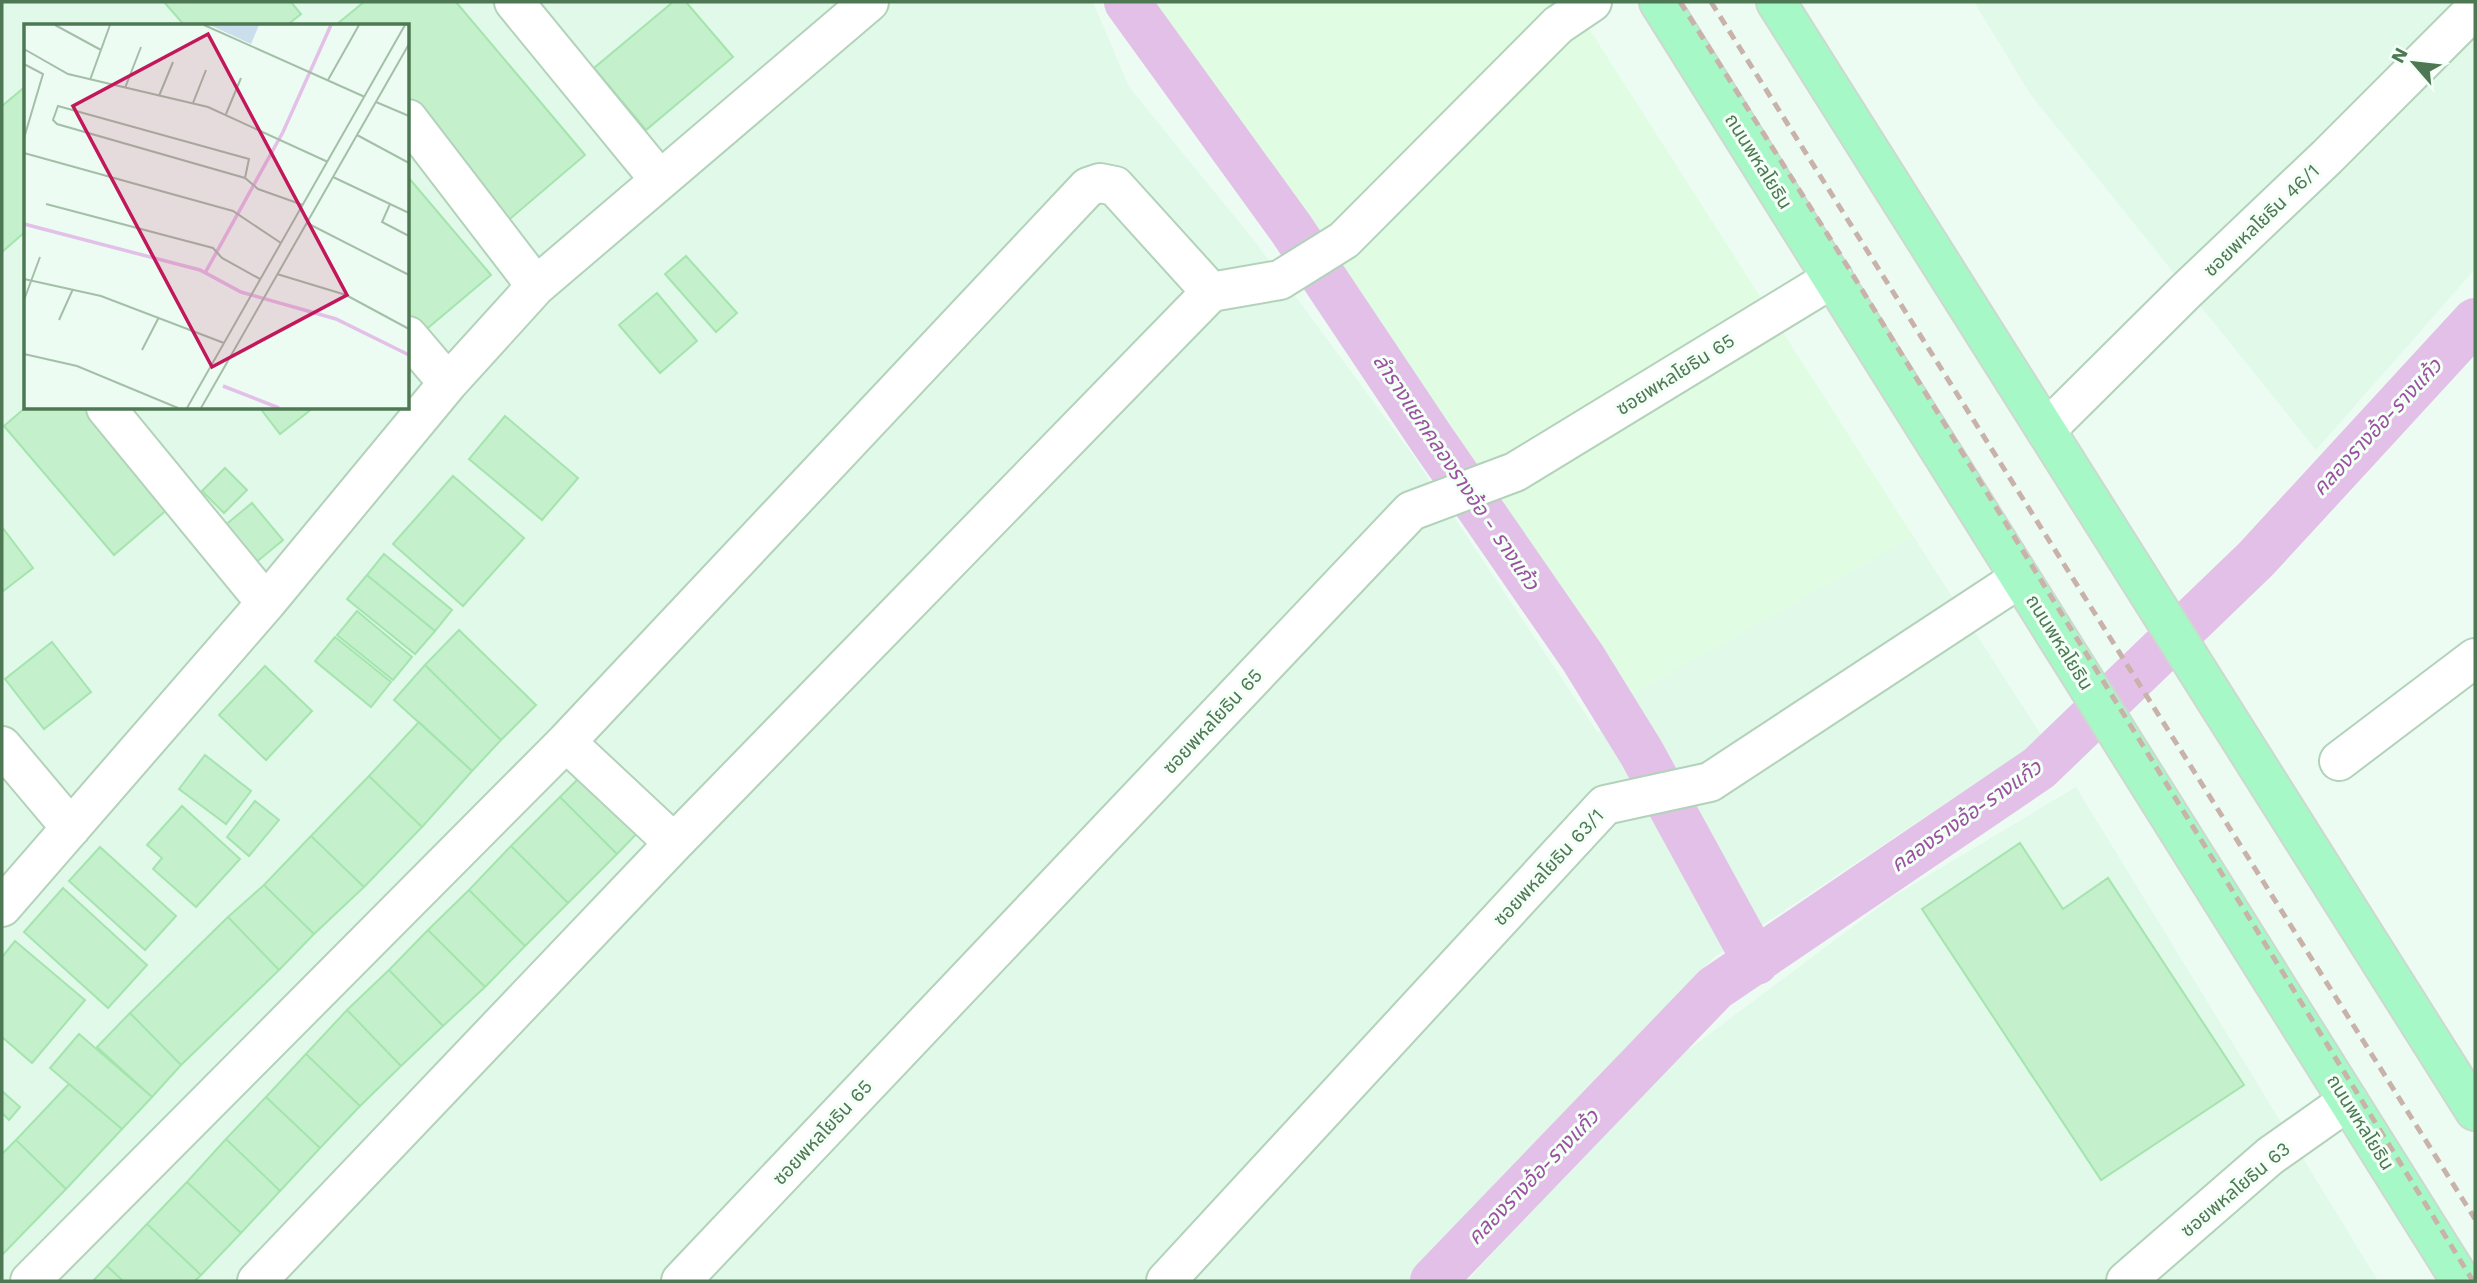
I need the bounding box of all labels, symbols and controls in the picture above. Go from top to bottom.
inset map [24,24,410,410]
north arrow [2379,28,2449,98]
text: N [2386,44,2413,67]
street label: ถนนพหลโยธิน [1720,109,1797,213]
street label: ซอยพหลโยธิน 46/1 [2199,159,2324,281]
street label: ซอยพหลโยธิน 65 [1612,329,1739,420]
water label: ลำรางแยกคลองรางอ้อ - รางแก้ว [1368,349,1545,595]
water label: คลองรางอ้อ-รางแก้ว [2307,353,2447,500]
street label: ถนนพหลโยธิน [2021,590,2098,694]
street label: ซอยพหลโยธิน 65 [1158,664,1267,779]
water label: คลองรางอ้อ-รางแก้ว [1886,754,2046,877]
street label: ซอยพหลโยธิน 63/1 [1488,804,1608,931]
street label: ถนนพหลโยธิน [2322,1070,2399,1174]
street label: ซอยพหลโยธิน 65 [768,1075,877,1190]
water label: คลองรางอ้อ-รางแก้ว [1462,1103,1604,1249]
street label: ซอยพหลโยธิน 63 [2176,1137,2295,1242]

